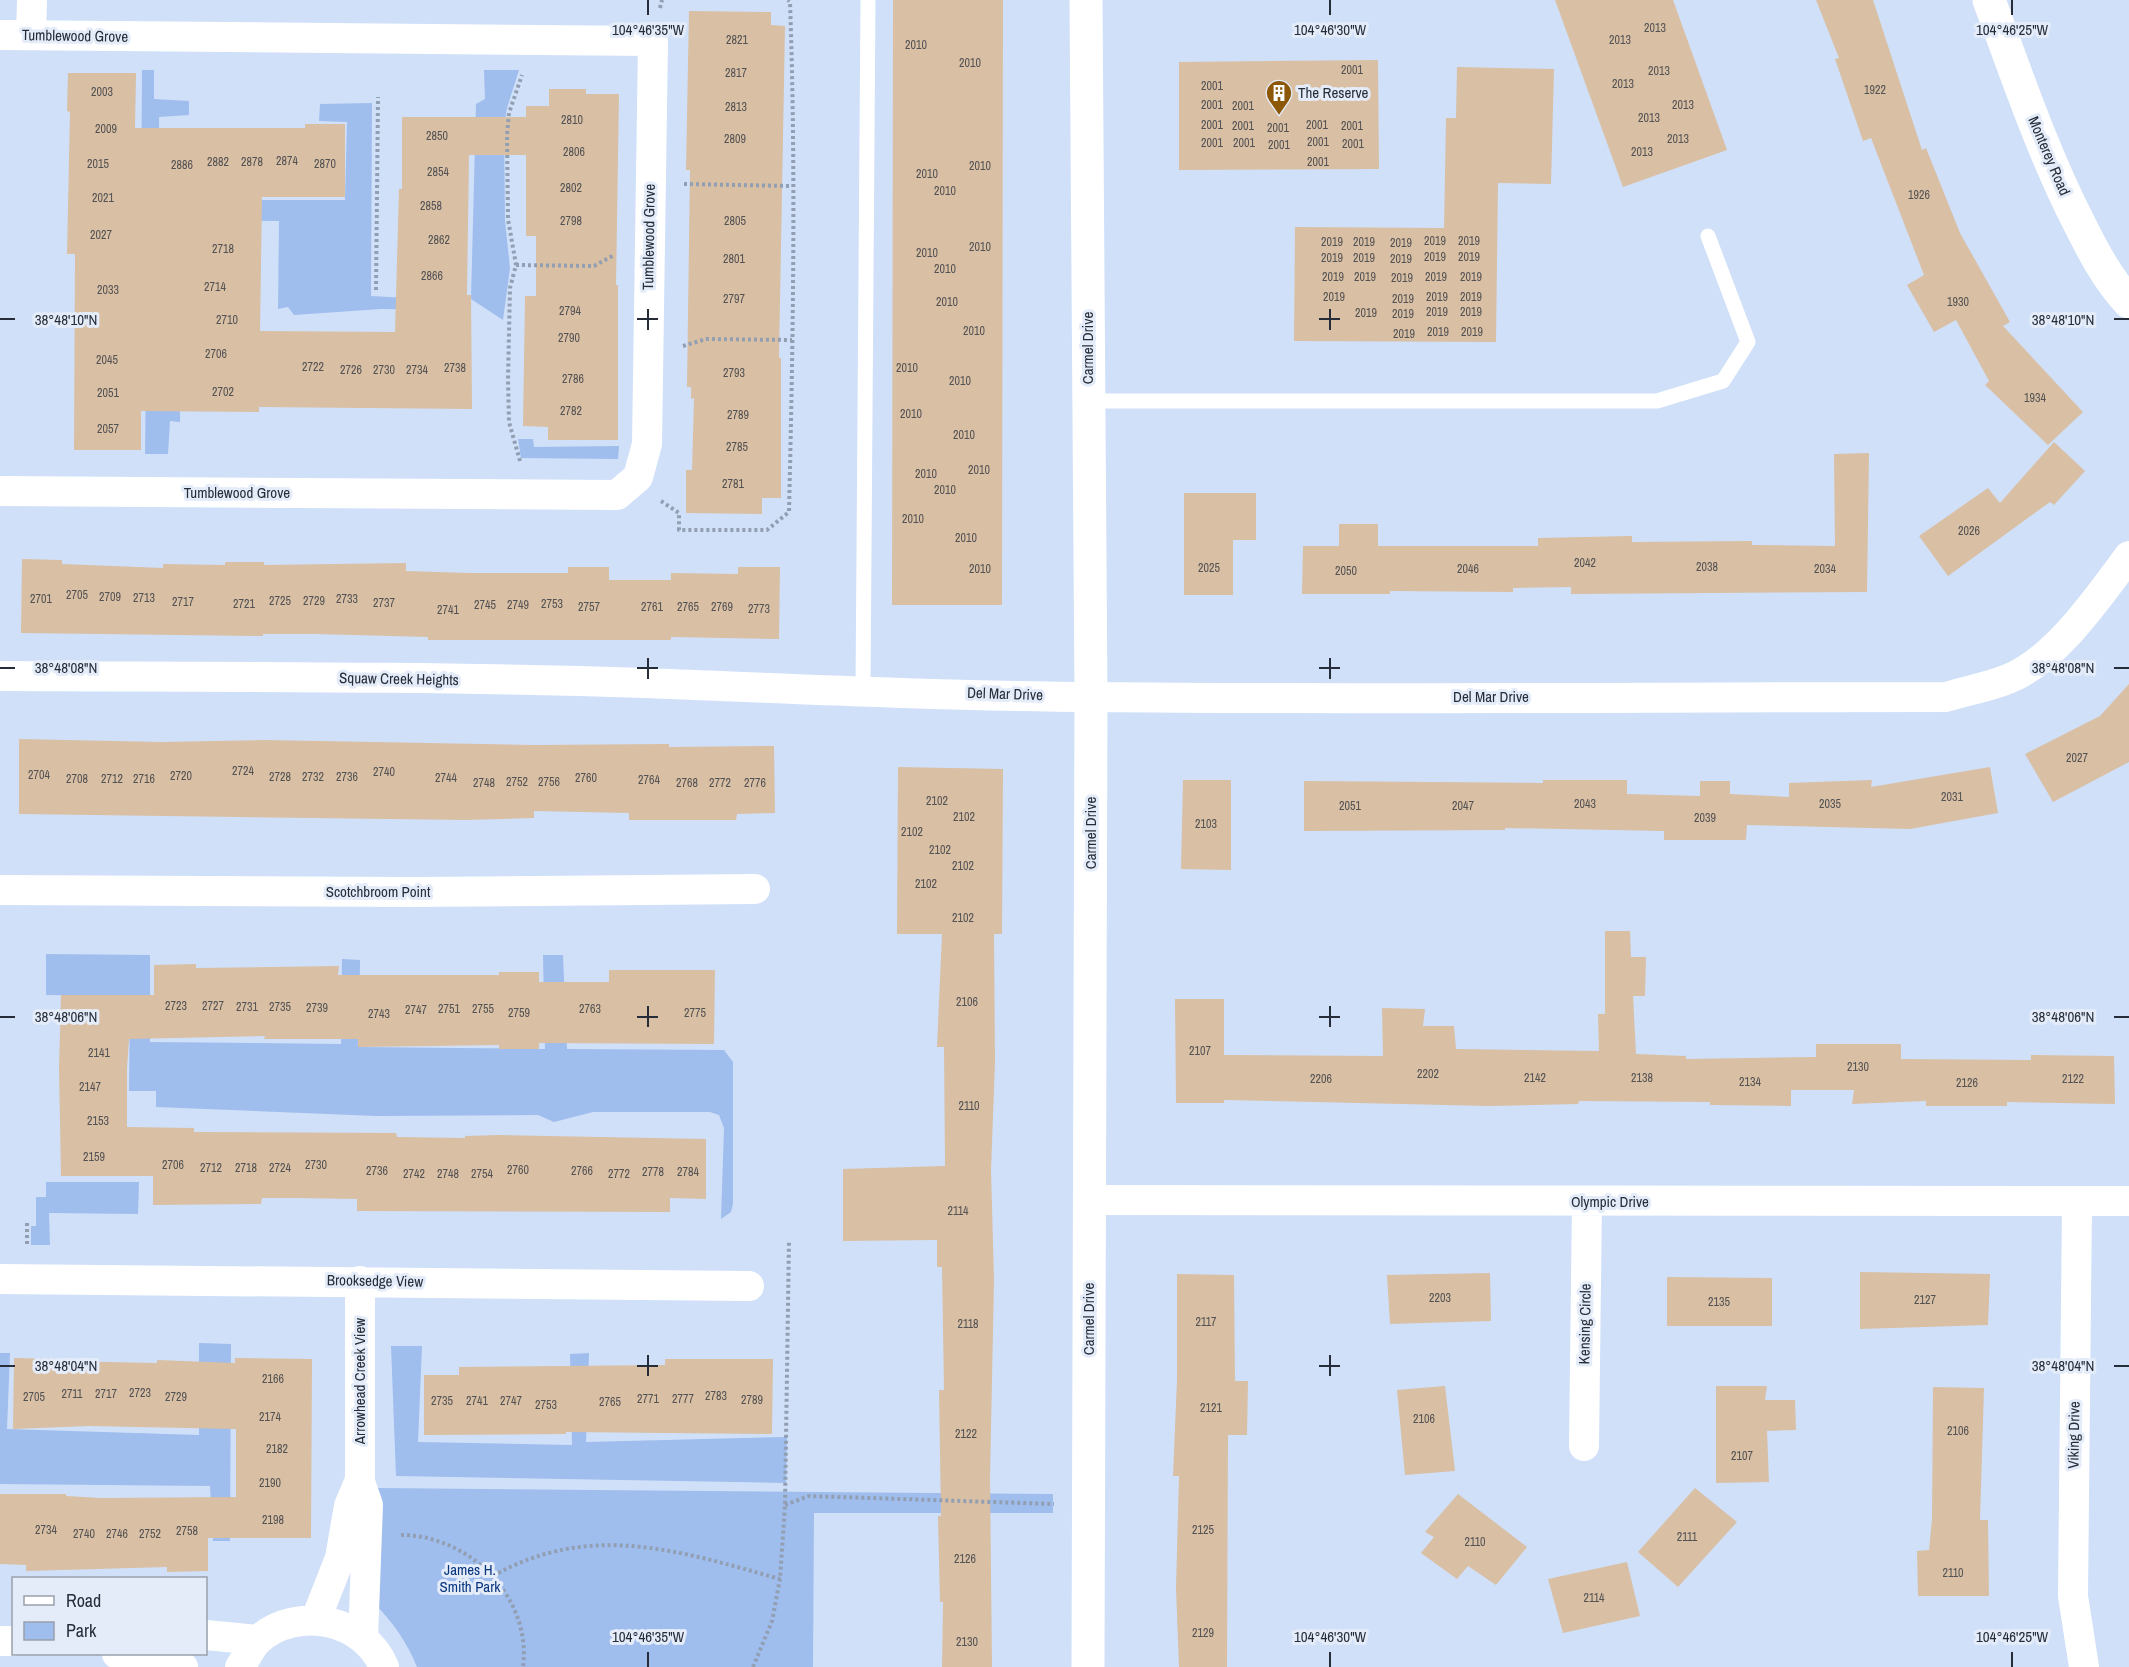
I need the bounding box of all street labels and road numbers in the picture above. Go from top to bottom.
street label: Tumblewood Grove [22,24,128,47]
street label: Monterey Road [2023,113,2076,199]
street label: Tumblewood Grove [637,184,660,290]
street label: Carmel Drive [1077,312,1098,384]
street label: Tumblewood Grove [184,482,290,503]
street label: Squaw Creek Heights [339,667,459,690]
street label: Del Mar Drive [967,682,1043,705]
street label: Del Mar Drive [1453,686,1529,707]
street label: Carmel Drive [1080,797,1101,869]
street label: Scotchbroom Point [326,881,431,902]
street label: Olympic Drive [1571,1191,1649,1212]
street label: Brooksedge View [327,1269,423,1292]
street label: Carmel Drive [1078,1283,1099,1355]
street label: Kensing Circle [1573,1283,1596,1365]
street label: Arrowhead Creek View [349,1318,370,1445]
street label: Viking Drive [2062,1401,2085,1469]

